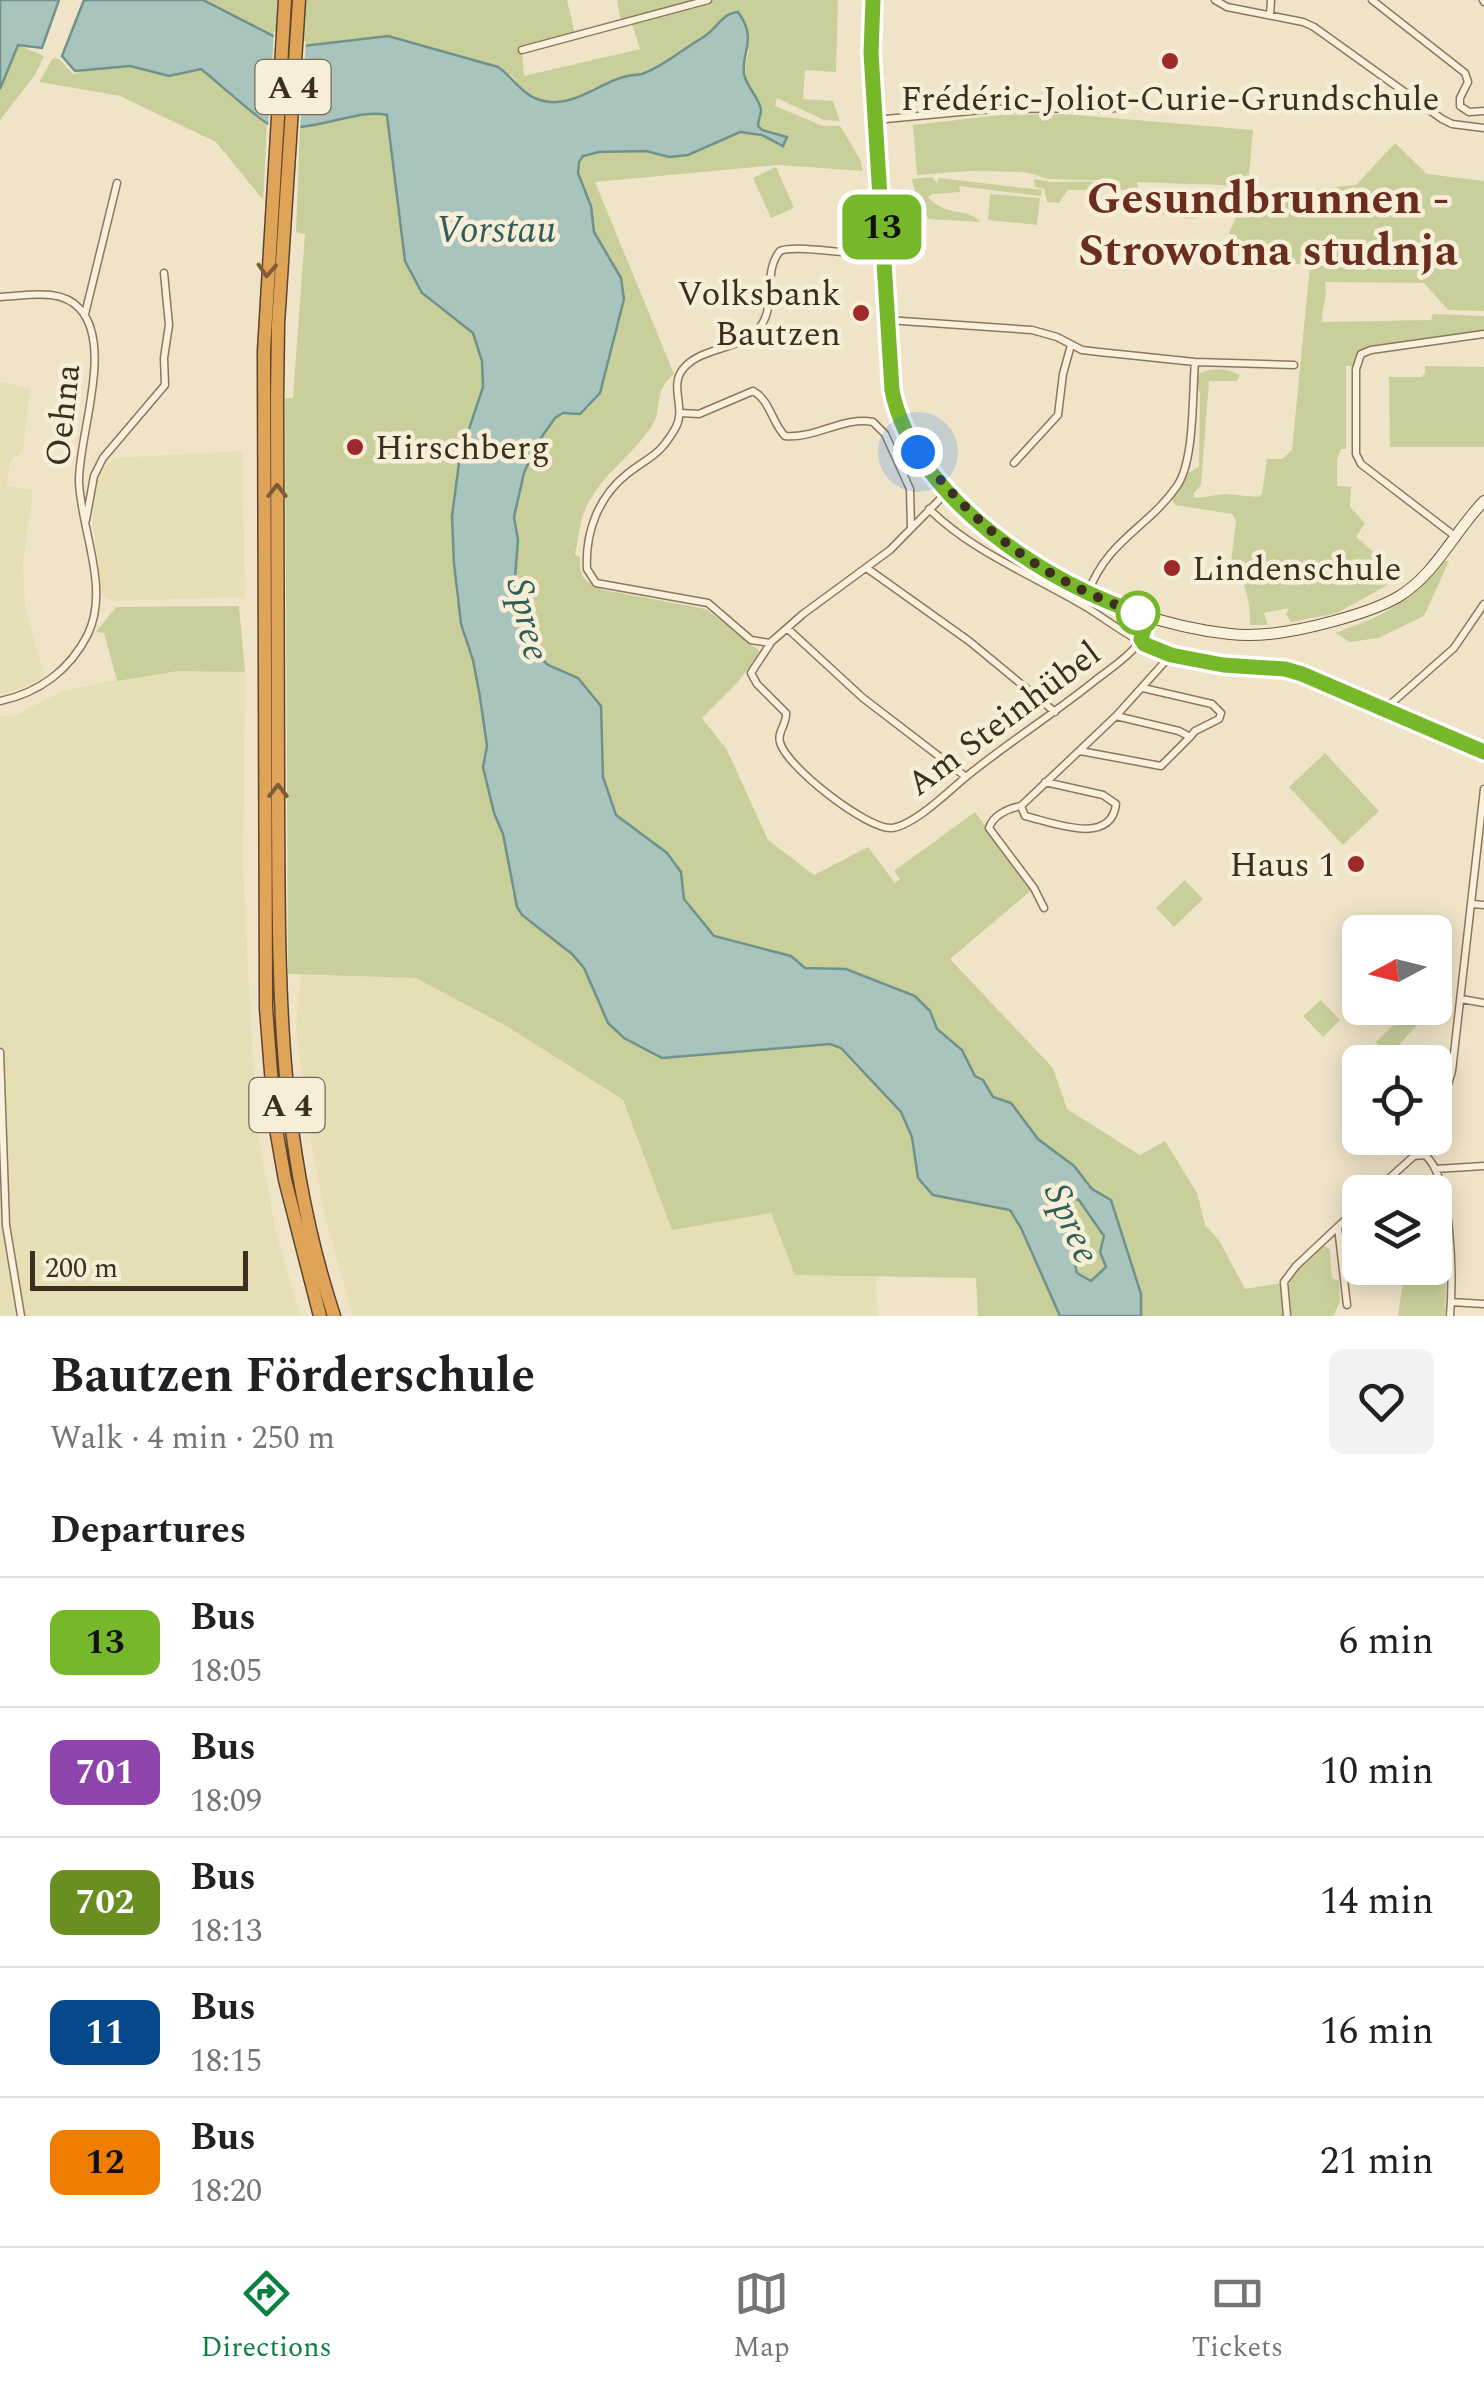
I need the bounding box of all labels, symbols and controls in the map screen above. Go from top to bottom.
marker: Frédéric-Joliot-Curie-Grundschule [1159,50,1181,72]
road number: A 4 [256,60,330,114]
place label: Frédéric-Joliot-Curie-Grundschule [900,73,1440,126]
district label: Gesundbrunnen - Strowotna studnja [1078,165,1458,286]
line badge: 13 [837,194,927,260]
text: 13 [862,201,902,254]
water label: Vorstau [436,202,556,260]
one-way arrow [257,263,278,279]
place label: Volksbank Bautzen [677,268,841,361]
marker: Volksbank Bautzen [850,302,872,324]
street label: Oehna [32,361,95,469]
place label: Hirschberg [375,422,550,475]
your location [893,427,943,477]
marker: Hirschberg [344,436,366,458]
one-way arrow [266,482,288,498]
place label: Lindenschule [1192,543,1401,596]
marker: Lindenschule [1161,557,1183,579]
water label: Spree [489,572,565,667]
unlabelled marker [1117,592,1159,634]
street label: Am Steinhübel [895,628,1112,810]
one-way arrow [267,782,289,798]
place label: Haus 1 [1230,839,1336,892]
marker: Haus 1 [1345,853,1367,875]
north arrow [1342,915,1452,1025]
map controls [1342,915,1452,1285]
button: locate [1342,1045,1452,1155]
road number: A 4 [250,1078,324,1132]
water label: Spree [1028,1174,1115,1274]
button: layers [1342,1175,1452,1285]
scale bar [30,1246,248,1290]
text: 200 m [45,1247,118,1290]
text: Bautzen Förderschule [50,1340,535,1413]
button: heart [1329,1349,1434,1454]
text: Walk · 4 min · 250 m [50,1414,335,1463]
text: Departures [50,1502,246,1560]
text: Bus [190,1589,256,1647]
text: 6 min [1339,1613,1434,1671]
text: 13 [85,1616,125,1669]
text: 18:05 [190,1647,262,1696]
text: Bus [190,1719,256,1777]
text: 10 min [1320,1743,1434,1801]
text: 701 [76,1746,134,1799]
text: 18:09 [190,1777,262,1826]
text: Bus [190,1849,256,1907]
text: 14 min [1320,1873,1434,1931]
text: 702 [76,1876,134,1929]
text: 18:13 [190,1907,262,1956]
text: Bus [190,1979,256,2037]
text: 16 min [1320,2003,1434,2061]
text: 11 [85,2006,125,2059]
text: 18:15 [190,2037,262,2086]
text: Bus [190,2109,256,2167]
text: 21 min [1320,2133,1434,2191]
text: 12 [85,2136,125,2189]
text: 18:20 [190,2167,262,2216]
tab: Directions [201,2266,332,2369]
tab: Map [733,2266,790,2369]
tab: Tickets [1191,2266,1283,2369]

